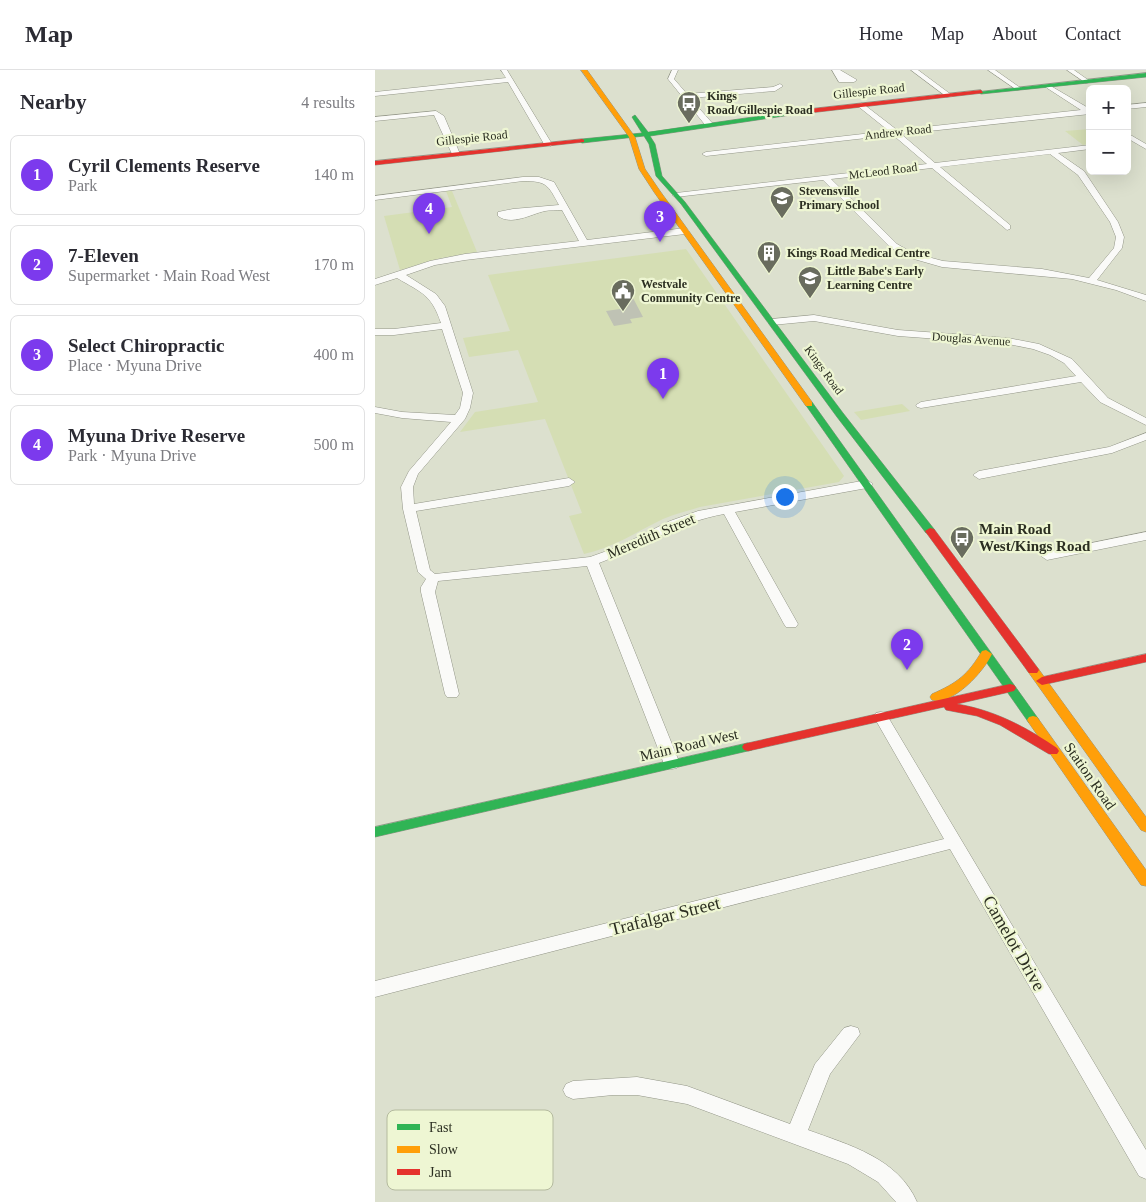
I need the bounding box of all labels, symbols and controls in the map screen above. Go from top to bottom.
text: Map [25,21,73,47]
text: Home [859,24,903,44]
text: Map [931,24,964,44]
text: About [992,24,1037,44]
text: Contact [1065,24,1121,44]
street label: Gillespie Road [833,80,905,102]
map controls [1086,85,1131,175]
button: + [1086,85,1131,130]
place label: Kings Road/Gillespie Road [707,89,813,117]
text: Nearby [20,90,87,114]
bus stop icon: Kings Road/Gillespie Road [676,90,702,124]
text: 4 results [301,94,355,111]
street label: Andrew Road [864,122,932,142]
street label: Gillespie Road [436,127,508,149]
button: − [1086,130,1131,175]
text: Cyril Clements Reserve [68,155,260,176]
street label: McLeod Road [848,160,918,182]
text: 1 [33,166,41,183]
text: 140 m [314,166,354,183]
text: Park [68,177,97,194]
place label: Stevensville Primary School [799,184,880,212]
school or university icon: Stevensville Primary School [769,185,795,219]
pin: 4 [413,193,445,234]
pin: 3 [644,201,676,242]
building icon: Kings Road Medical Centre [756,240,782,274]
text: 7-Eleven [68,245,139,266]
place label: Kings Road Medical Centre [787,246,930,260]
text: 2 [33,256,41,273]
text: 170 m [314,256,354,273]
place label: Little Babe's Early Learning Centre [827,264,924,292]
school or university icon: Little Babe's Early Learning Centre [797,265,823,299]
text: Supermarket · Main Road West [68,267,270,284]
place label: Westvale Community Centre [641,277,741,305]
public building icon: Westvale Community Centre [610,278,636,312]
street label: Douglas Avenue [931,329,1011,349]
text: Select Chiropractic [68,335,224,356]
street label: Kings Road [802,343,846,397]
text: 3 [33,346,41,363]
text: 400 m [314,346,354,363]
text: Place · Myuna Drive [68,357,202,374]
pin: 1 [647,358,679,399]
text: Myuna Drive Reserve [68,425,245,446]
text: 4 [33,436,41,453]
text: 500 m [314,436,354,453]
text: Park · Myuna Drive [68,447,196,464]
your location [772,484,798,510]
street label: Meredith Street [605,510,698,562]
place label: Main Road West/Kings Road [979,521,1091,554]
bus stop icon: Main Road West/Kings Road [949,525,975,559]
pin: 2 [891,629,923,670]
street label: Main Road West [638,726,740,764]
street label: Station Road [1061,739,1119,813]
street label: Camelot Drive [979,892,1049,994]
street label: Trafalgar Street [608,893,722,939]
legend [387,1110,553,1190]
text: Fast [429,1120,452,1135]
text: Slow [429,1142,459,1157]
text: Jam [429,1165,452,1180]

